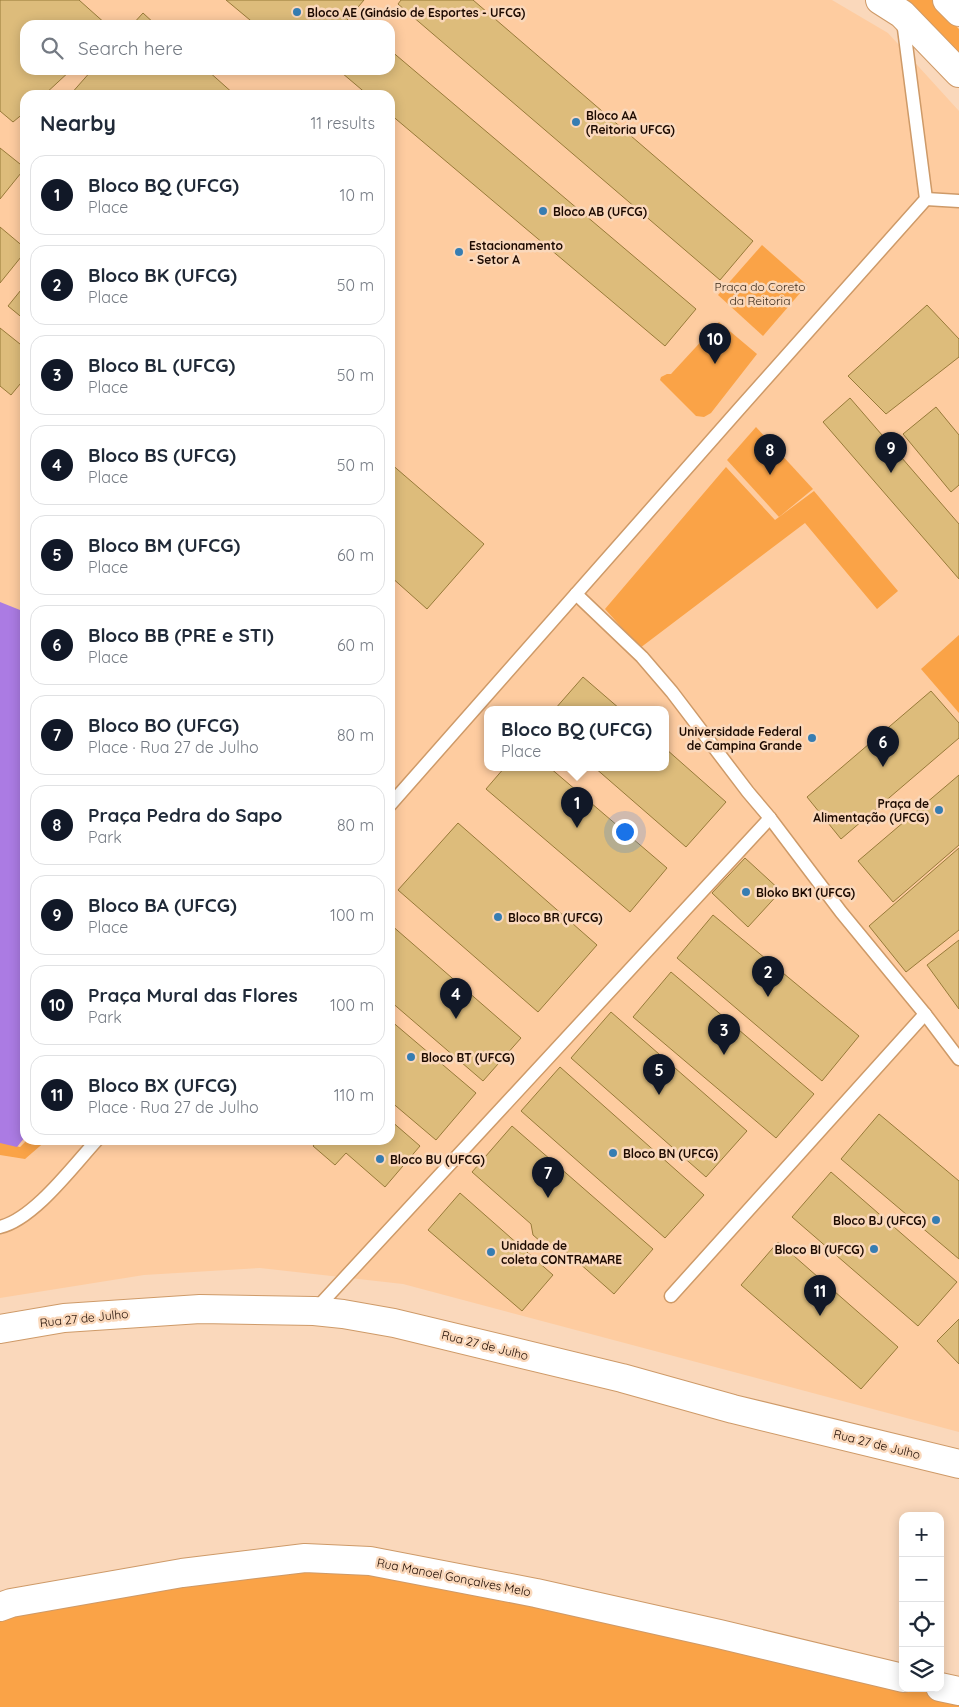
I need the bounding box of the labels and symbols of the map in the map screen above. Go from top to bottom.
place label: Bloco AE (Ginásio de Esportes - UFCG) [307,5,525,20]
marker: Bloco AE (Ginásio de Esportes - UFCG) [291,6,303,18]
place label: Bloco AA (Reitoria UFCG) [586,108,675,137]
marker: Bloco AA (Reitoria UFCG) [570,116,582,128]
place label: Bloco AB (UFCG) [553,204,647,219]
marker: Bloco AB (UFCG) [537,205,549,217]
place label: Estacionamento - Setor A [469,238,563,267]
marker: Estacionamento - Setor A [453,246,465,258]
park label: Praça do Coreto da Reitoria [715,279,805,308]
pin: 10 [699,323,731,364]
pin: 9 [875,432,907,473]
pin: 8 [754,434,786,475]
place label: Universidade Federal de Campina Grande [679,724,802,753]
pin: 6 [867,726,899,767]
marker: Universidade Federal de Campina Grande [806,732,818,744]
pin: 1 [561,787,593,828]
place label: Praça de Alimentação (UFCG) [813,796,929,825]
marker: Praça de Alimentação (UFCG) [933,804,945,816]
your location [612,819,638,845]
place label: Bloko BK1 (UFCG) [756,885,855,900]
marker: Bloko BK1 (UFCG) [740,886,752,898]
place label: Bloco BR (UFCG) [508,910,603,925]
marker: Bloco BR (UFCG) [492,911,504,923]
pin: 2 [752,956,784,997]
pin: 4 [440,978,472,1019]
pin: 3 [708,1014,740,1055]
place label: Bloco BT (UFCG) [421,1050,515,1065]
marker: Bloco BT (UFCG) [405,1051,417,1063]
pin: 5 [643,1054,675,1095]
place label: Bloco BN (UFCG) [623,1146,718,1161]
marker: Bloco BN (UFCG) [607,1147,619,1159]
place label: Bloco BU (UFCG) [390,1152,485,1167]
marker: Bloco BU (UFCG) [374,1153,386,1165]
pin: 7 [532,1157,564,1198]
place label: Bloco BJ (UFCG) [833,1213,926,1228]
marker: Bloco BJ (UFCG) [930,1214,942,1226]
place label: Unidade de coleta CONTRAMARE [501,1238,622,1267]
place label: Bloco BI (UFCG) [774,1242,864,1257]
marker: Bloco BI (UFCG) [868,1243,880,1255]
marker: Unidade de coleta CONTRAMARE [485,1246,497,1258]
pin: 11 [804,1275,836,1316]
street label: Rua 27 de Julho [39,1306,129,1330]
street label: Rua 27 de Julho [440,1327,530,1363]
street label: Rua 27 de Julho [832,1426,922,1462]
street label: Rua Manoel Gonçalves Melo [376,1555,532,1599]

